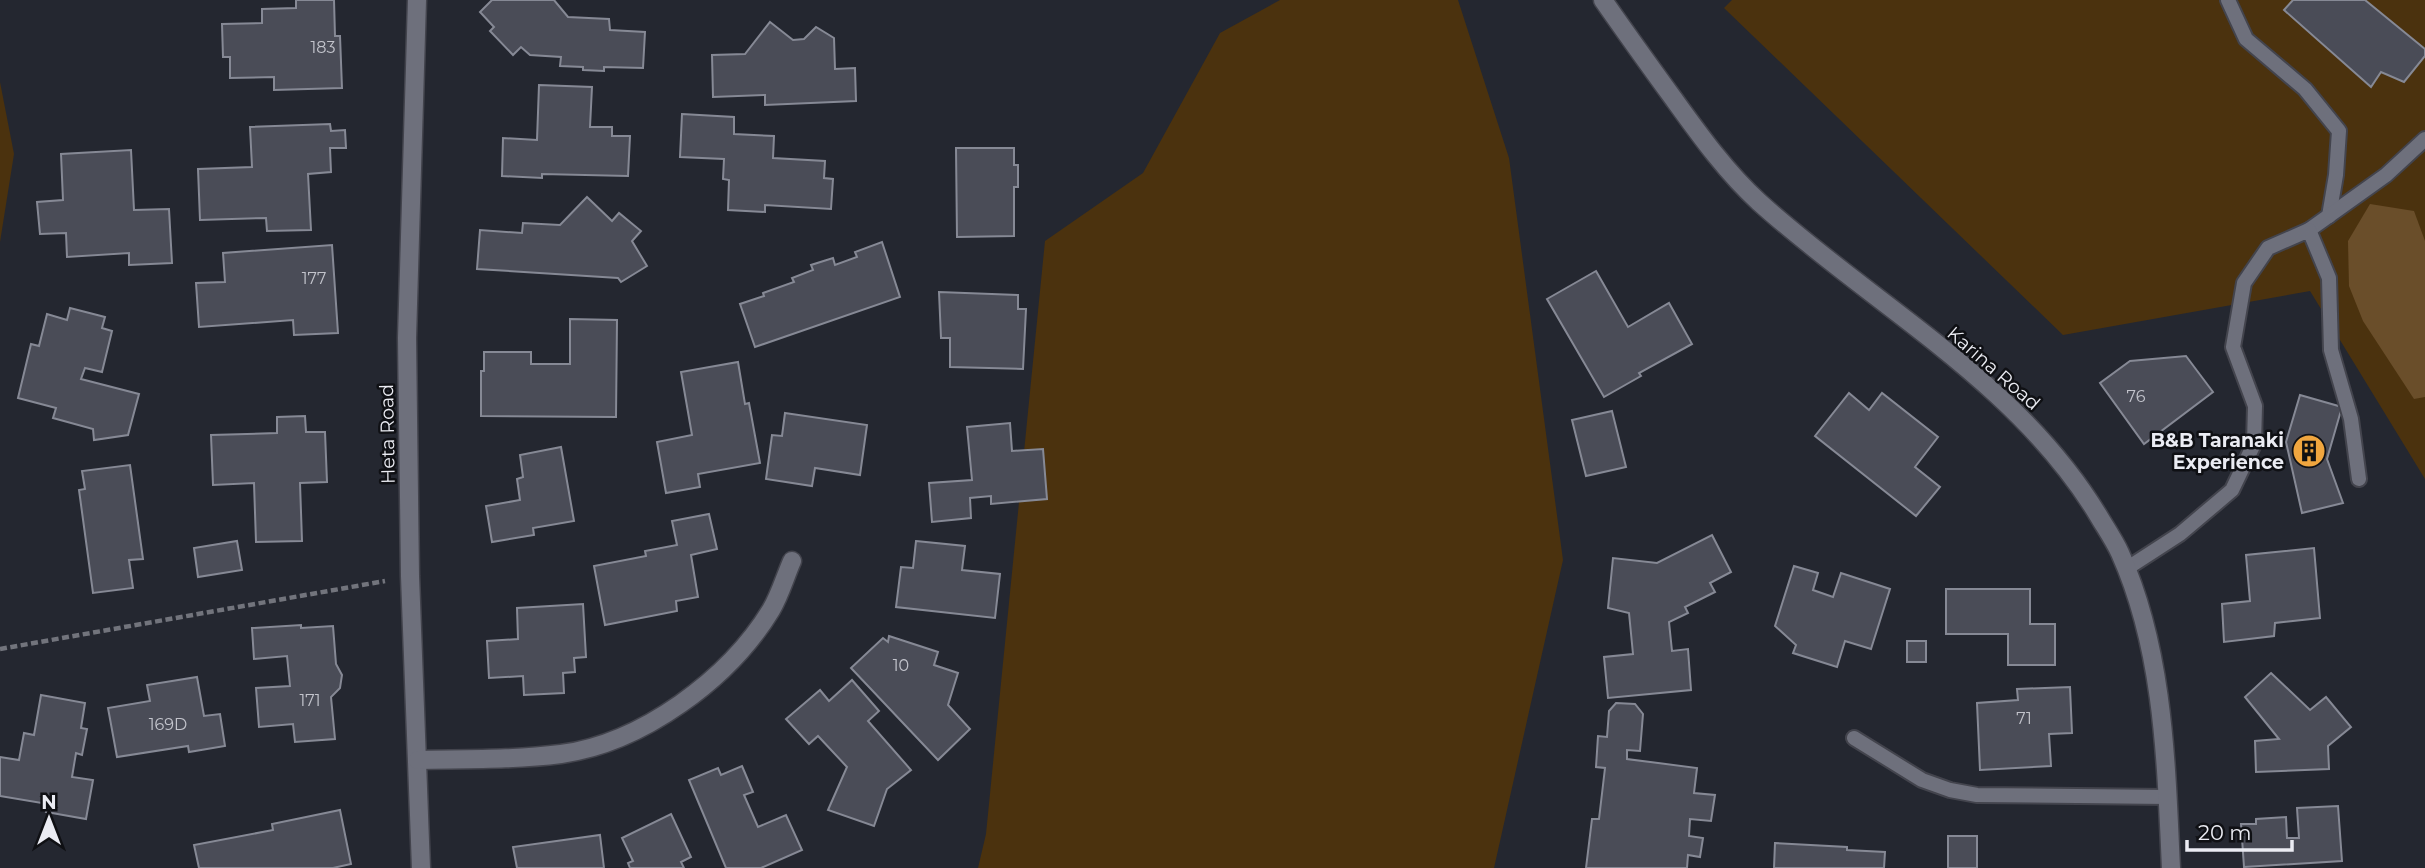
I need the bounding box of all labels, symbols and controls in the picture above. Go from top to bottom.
house number: 183 [310,38,336,57]
house number: 177 [302,269,326,288]
street label: Karina Road [1942,322,2045,415]
street label: Heta Road [375,384,400,484]
house number: 76 [2127,387,2146,406]
place label: B&B Taranaki Experience [2151,429,2284,474]
building icon: B&B Taranaki Experience [2290,432,2328,470]
house number: 10 [893,656,909,675]
house number: 171 [299,691,321,710]
house number: 71 [2016,709,2032,728]
house number: 169D [149,715,187,734]
north arrow [14,784,84,854]
text: N [41,791,57,814]
scale bar [2187,808,2292,852]
text: 20 m [2198,820,2252,845]

